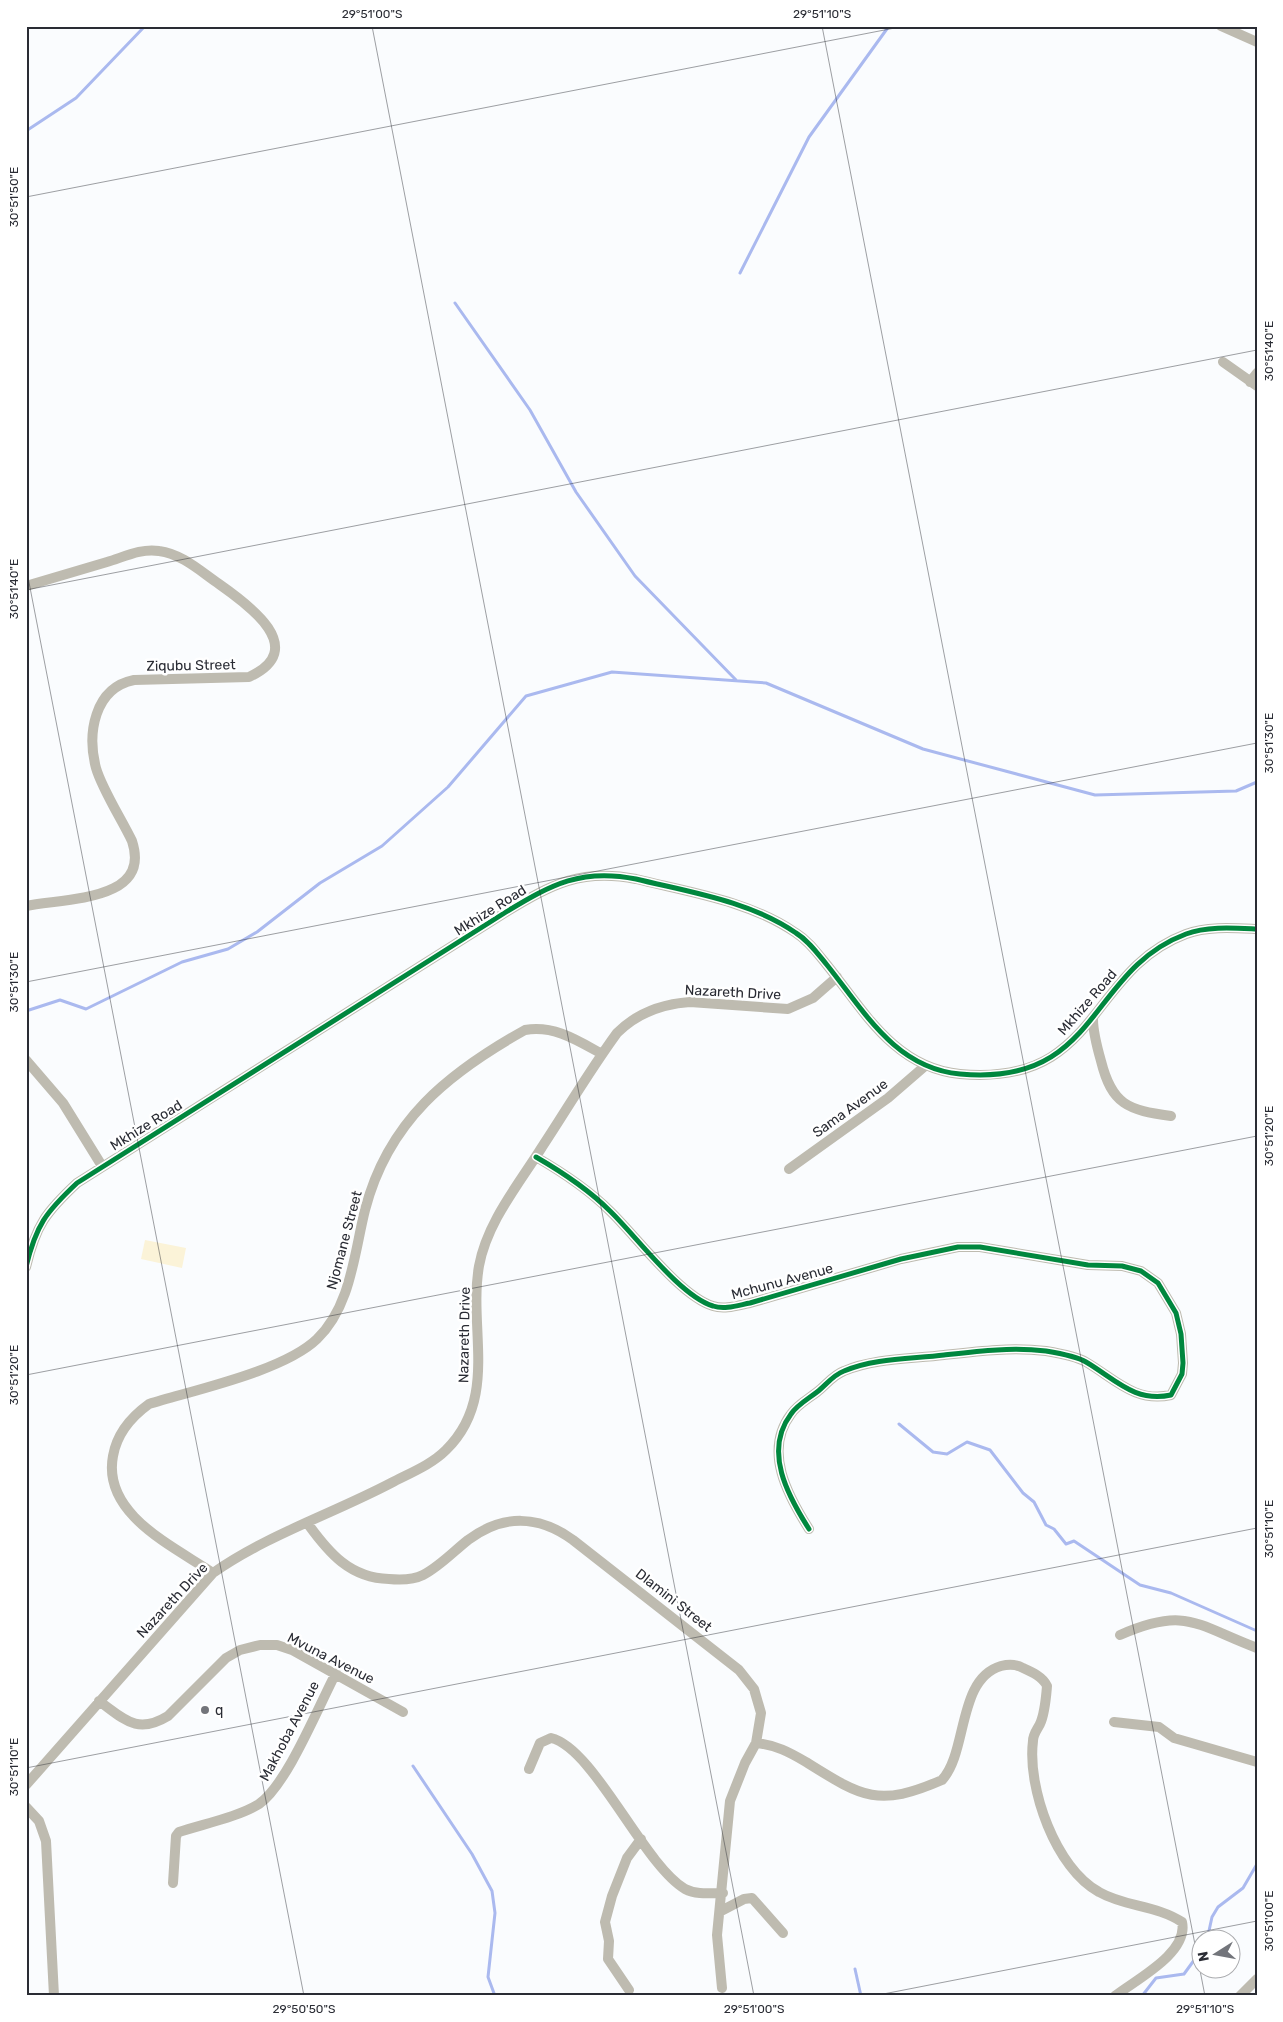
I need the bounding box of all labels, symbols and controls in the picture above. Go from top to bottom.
text: 29°51'00"S [342,7,402,21]
text: 29°51'10"S [793,7,851,21]
text: 30°51'50"E [7,167,21,227]
text: 30°51'40"E [1262,321,1276,381]
text: 30°51'40"E [7,559,21,619]
street label: Ziqubu Street [146,656,236,675]
text: 30°51'30"E [1262,713,1276,773]
street label: Mkhize Road [451,882,529,939]
text: 30°51'30"E [7,952,21,1012]
street label: Mkhize Road [1054,966,1121,1039]
street label: Nazareth Drive [684,981,782,1004]
street label: Sama Avenue [809,1075,891,1141]
street label: Mkhize Road [107,1097,185,1154]
text: 30°51'20"E [1262,1106,1276,1166]
street label: Njomane Street [323,1188,366,1292]
street label: Mchunu Avenue [729,1260,835,1303]
street label: Nazareth Drive [455,1287,474,1383]
text: 30°51'20"E [7,1345,21,1405]
text: 30°51'10"E [1262,1500,1276,1558]
street label: Nazareth Drive [133,1559,212,1641]
street label: Dlamini Street [632,1565,716,1636]
street label: Mvuna Avenue [284,1629,377,1688]
street label: Makhoba Avenue [256,1678,323,1784]
place label: q [215,1702,223,1719]
marker: q [199,1704,211,1716]
text: 30°51'10"E [7,1738,21,1796]
text: 30°51'00"E [1262,1890,1276,1952]
north arrow [1190,1930,1240,1980]
text: N [1194,1950,1213,1963]
text: 29°50'50"S [273,2002,335,2016]
text: 29°51'00"S [724,2002,784,2016]
text: 29°51'10"S [1176,2002,1234,2016]

